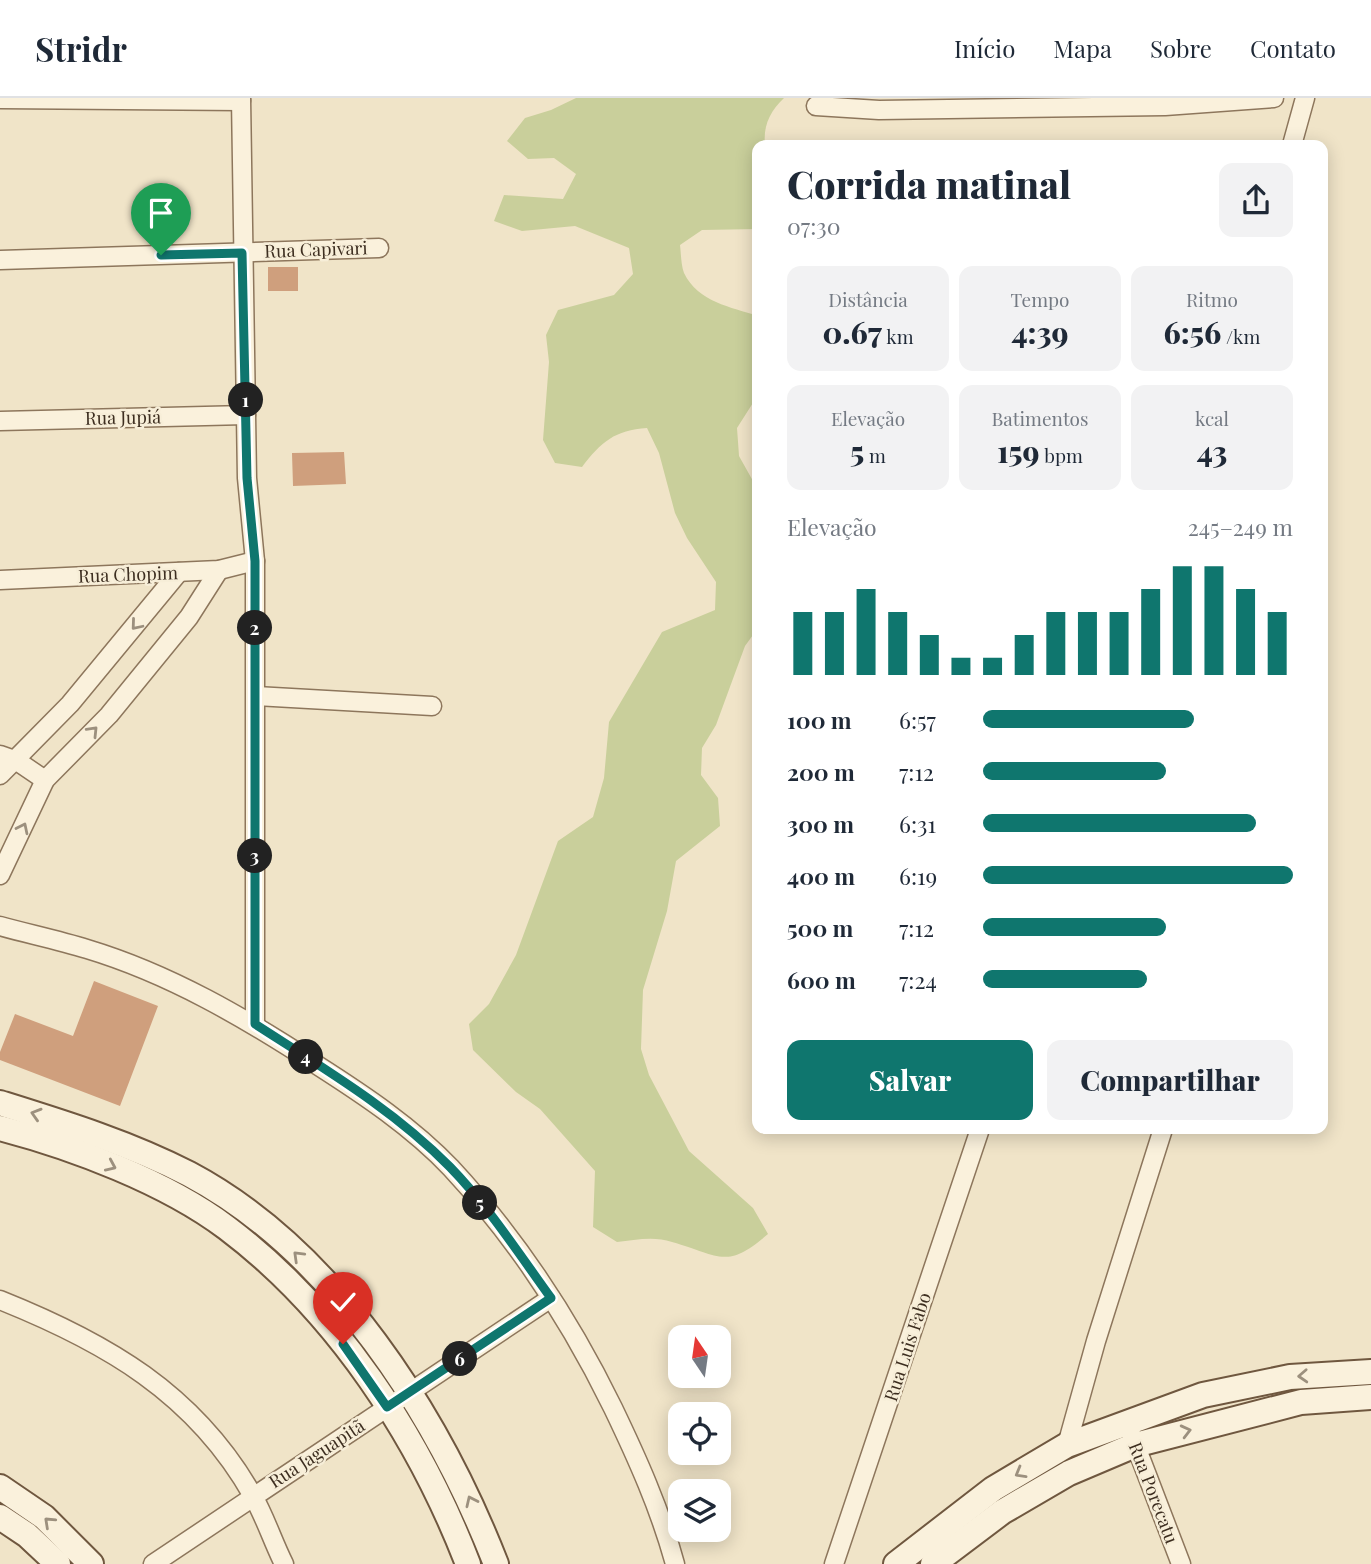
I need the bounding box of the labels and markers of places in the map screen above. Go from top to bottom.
pin [131,183,191,255]
pin: 1 [229,382,264,418]
pin: 2 [238,610,272,646]
pin: 3 [238,838,272,874]
pin: 4 [288,1040,324,1074]
pin: 5 [462,1186,498,1220]
pin [313,1272,373,1344]
pin: 6 [442,1342,477,1376]

